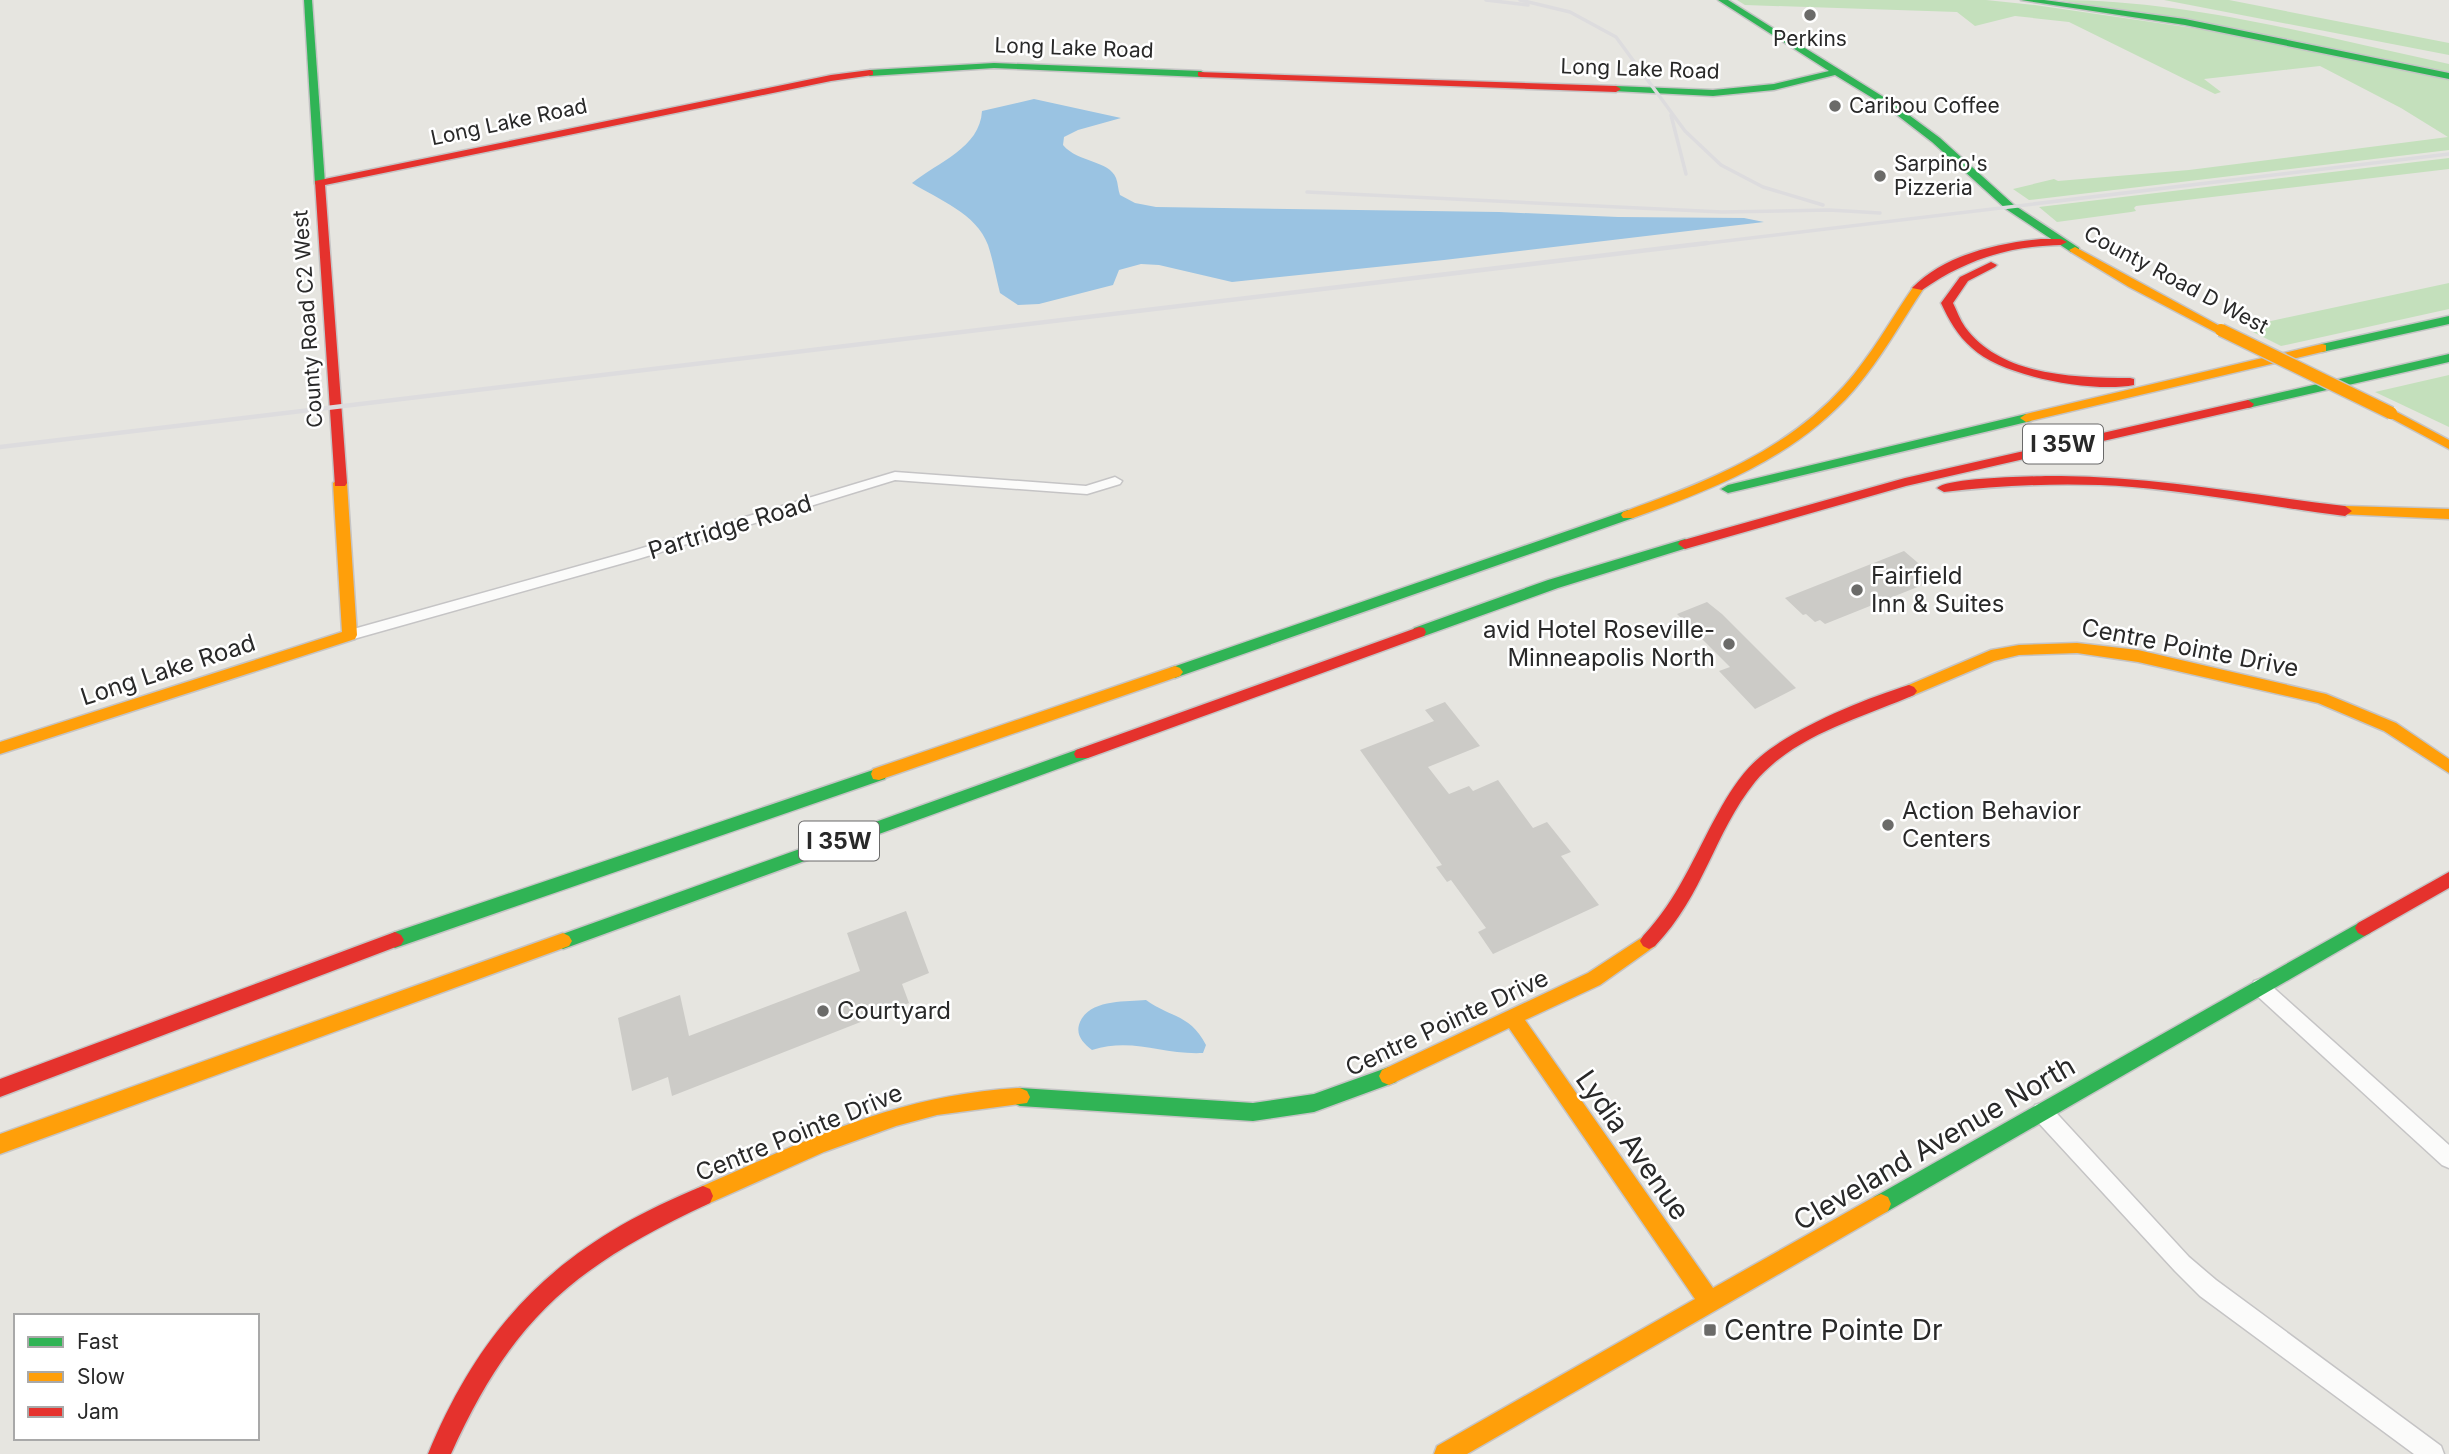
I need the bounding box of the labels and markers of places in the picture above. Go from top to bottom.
marker: Perkins [1802,7,1818,23]
place label: Perkins [1773,26,1847,51]
place label: Caribou Coffee [1849,93,2000,118]
marker: Caribou Coffee [1827,98,1843,114]
place label: Sarpino's Pizzeria [1894,151,1988,200]
marker: Sarpino's Pizzeria [1872,168,1888,184]
place label: Fairfield Inn & Suites [1871,561,2004,618]
marker: Fairfield Inn & Suites [1849,582,1865,598]
place label: avid Hotel Roseville- Minneapolis North [1483,615,1715,672]
marker: avid Hotel Roseville- Minneapolis North [1721,636,1737,652]
place label: Action Behavior Centers [1902,796,2081,853]
marker: Action Behavior Centers [1880,817,1896,833]
place label: Courtyard [837,996,951,1025]
marker: Courtyard [815,1003,831,1019]
place label: Centre Pointe Dr [1724,1313,1942,1347]
marker: Centre Pointe Dr [1702,1322,1718,1338]

